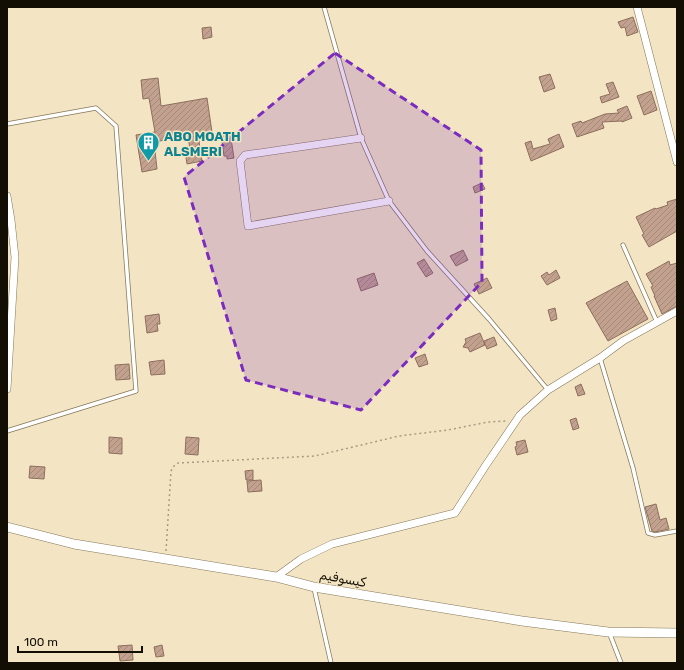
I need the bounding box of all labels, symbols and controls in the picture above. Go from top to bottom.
place label: ABO MOATH ALSMERI [164,129,241,159]
building icon: ABO MOATH ALSMERI [135,130,161,163]
street label: كيسوفيم [318,567,367,591]
scale bar [18,628,142,654]
text: 100 m [24,635,58,649]

